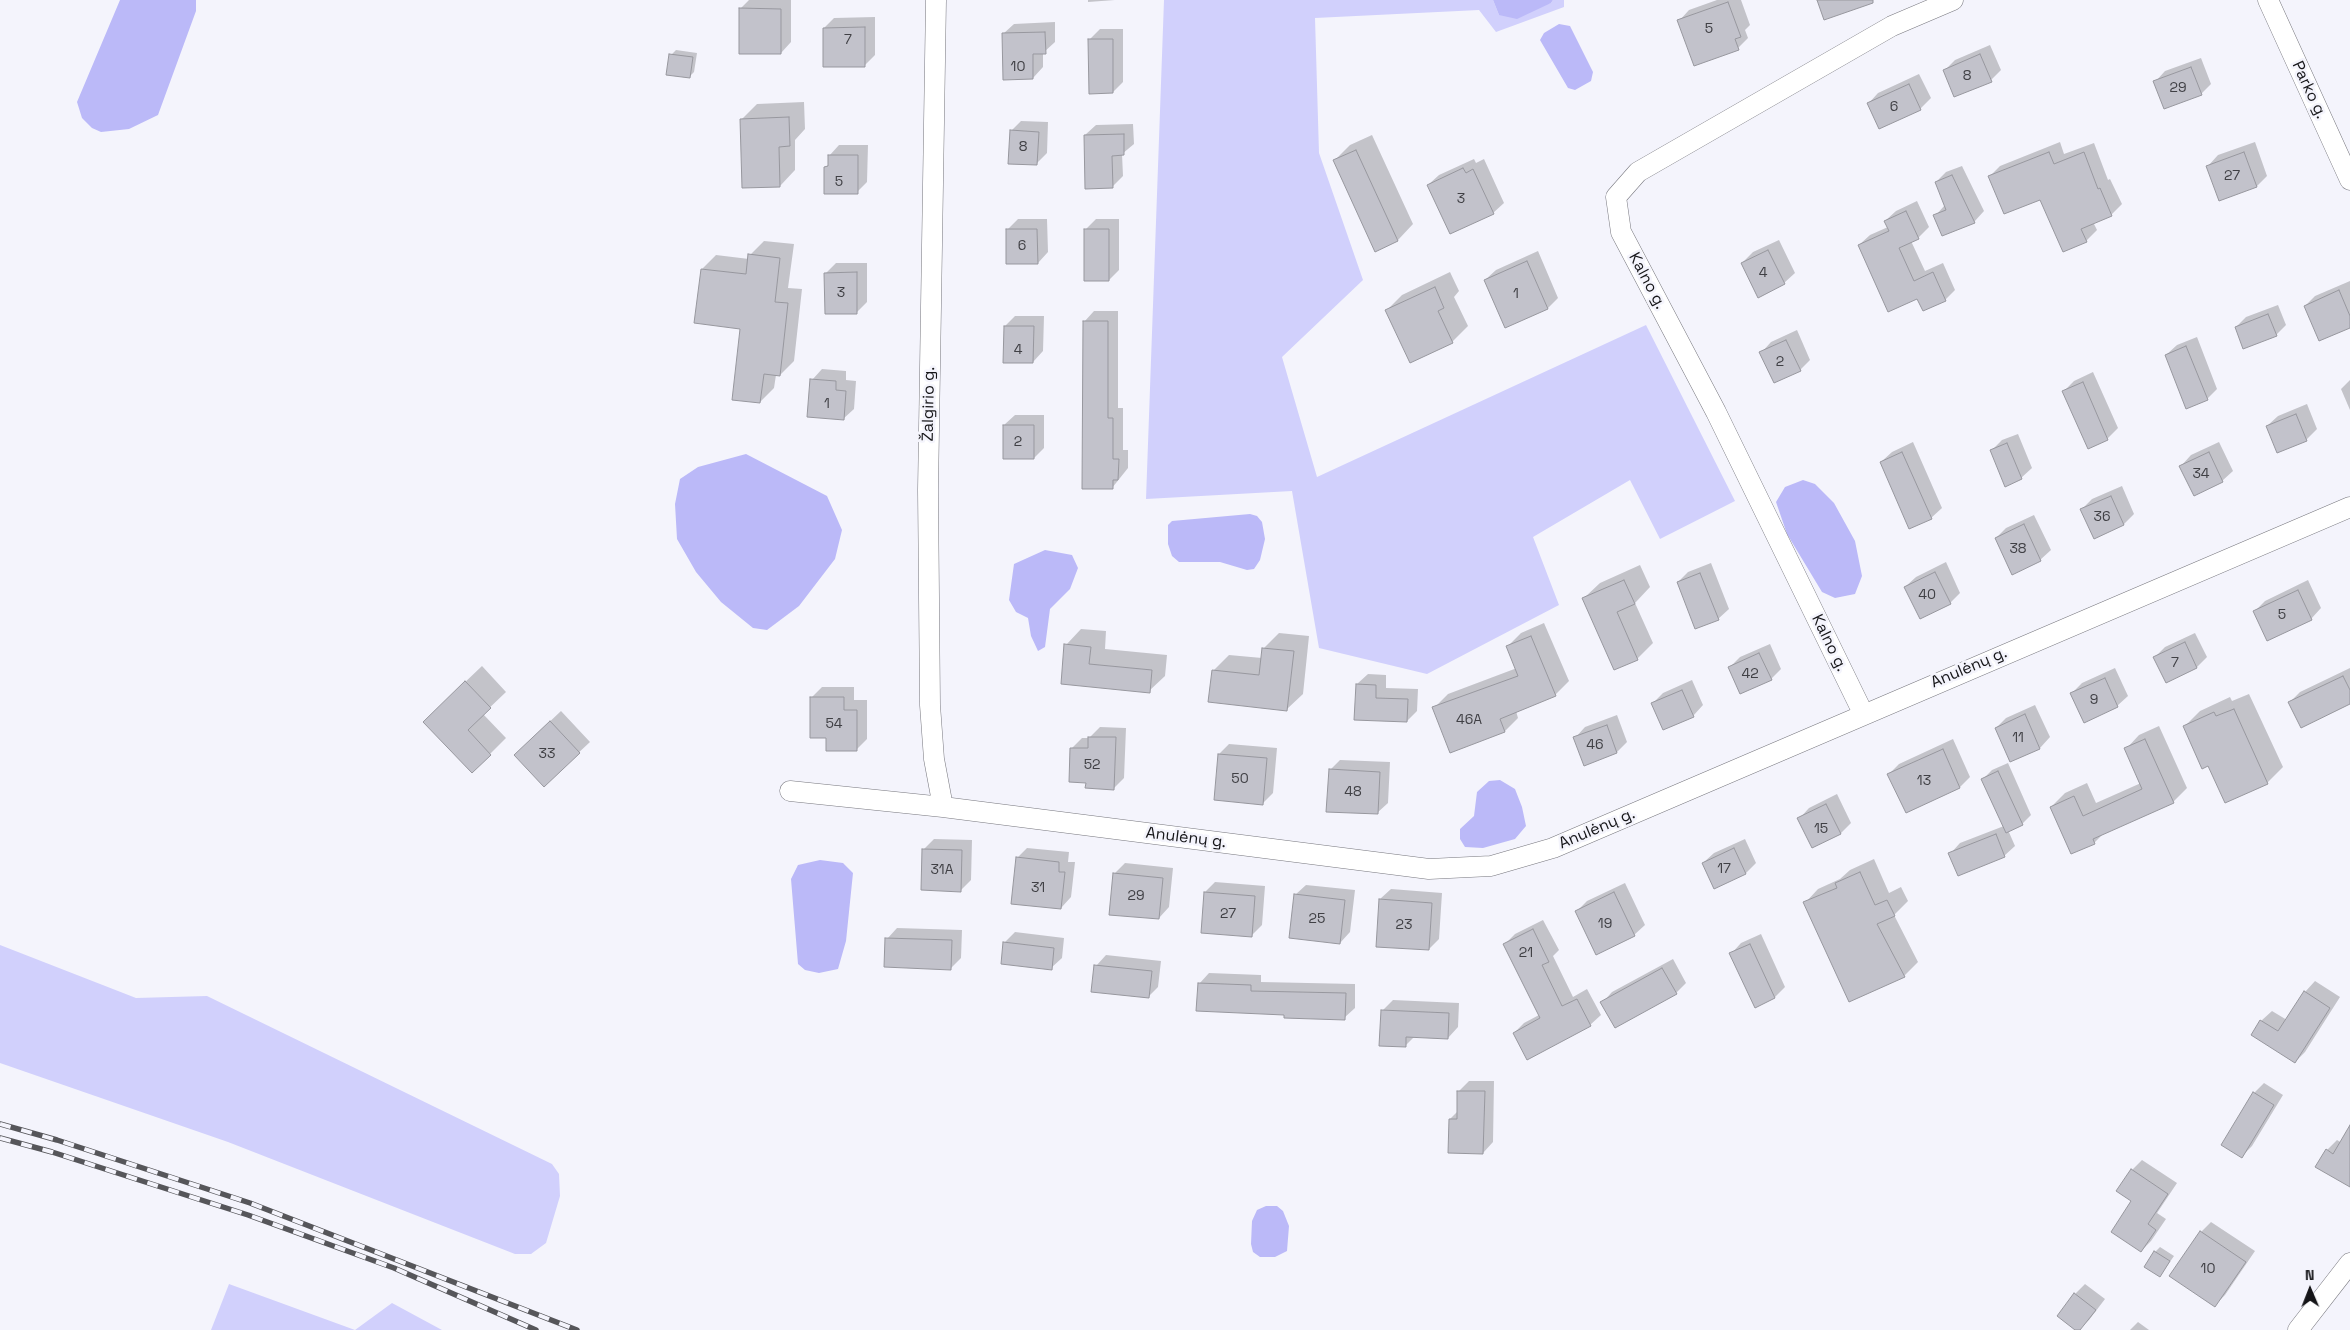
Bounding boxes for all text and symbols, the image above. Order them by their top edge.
house number: 5 [1705,21,1713,37]
house number: 7 [844,32,852,48]
street label: Parko g. [2287,58,2331,122]
house number: 10 [1011,59,1025,75]
house number: 8 [1963,68,1971,84]
house number: 29 [2170,80,2186,96]
house number: 6 [1890,99,1898,115]
house number: 8 [1019,139,1027,155]
house number: 27 [2224,168,2240,184]
house number: 5 [835,174,843,190]
house number: 3 [1457,191,1465,207]
house number: 6 [1018,238,1026,254]
street label: Kalno g. [1624,250,1670,312]
house number: 4 [1759,265,1767,281]
house number: 3 [837,285,845,301]
house number: 1 [1513,286,1519,302]
house number: 4 [1014,342,1022,358]
house number: 2 [1776,354,1784,370]
street label: Žalgirio g. [919,366,939,442]
house number: 1 [824,396,830,412]
house number: 2 [1014,434,1022,450]
house number: 34 [2192,466,2210,482]
house number: 36 [2093,509,2111,525]
house number: 38 [2009,541,2027,557]
house number: 40 [1918,587,1936,603]
house number: 5 [2278,607,2286,623]
street label: Kalno g. [1807,611,1851,675]
street label: Anulėnų g. [1928,643,2010,693]
house number: 7 [2171,655,2179,671]
house number: 42 [1741,666,1759,682]
house number: 9 [2090,692,2098,708]
house number: 46A [1456,712,1482,728]
house number: 54 [825,716,843,732]
house number: 11 [2012,730,2024,746]
house number: 46 [1586,737,1604,753]
house number: 33 [539,746,555,762]
house number: 52 [1084,757,1100,773]
house number: 50 [1231,771,1249,787]
house number: 13 [1917,773,1931,789]
house number: 48 [1344,784,1362,800]
street label: Anulėnų g. [1556,804,1638,854]
house number: 15 [1814,821,1828,837]
street label: Anulėnų g. [1145,824,1227,852]
house number: 17 [1717,861,1731,877]
house number: 31A [931,862,953,878]
house number: 31 [1031,880,1045,896]
house number: 29 [1128,888,1144,904]
house number: 27 [1220,906,1236,922]
house number: 25 [1309,911,1325,927]
house number: 19 [1598,916,1612,932]
house number: 23 [1396,917,1412,933]
house number: 21 [1519,945,1533,961]
house number: 10 [2201,1261,2215,1277]
north arrow [2285,1265,2335,1315]
text: N [2305,1266,2315,1284]

